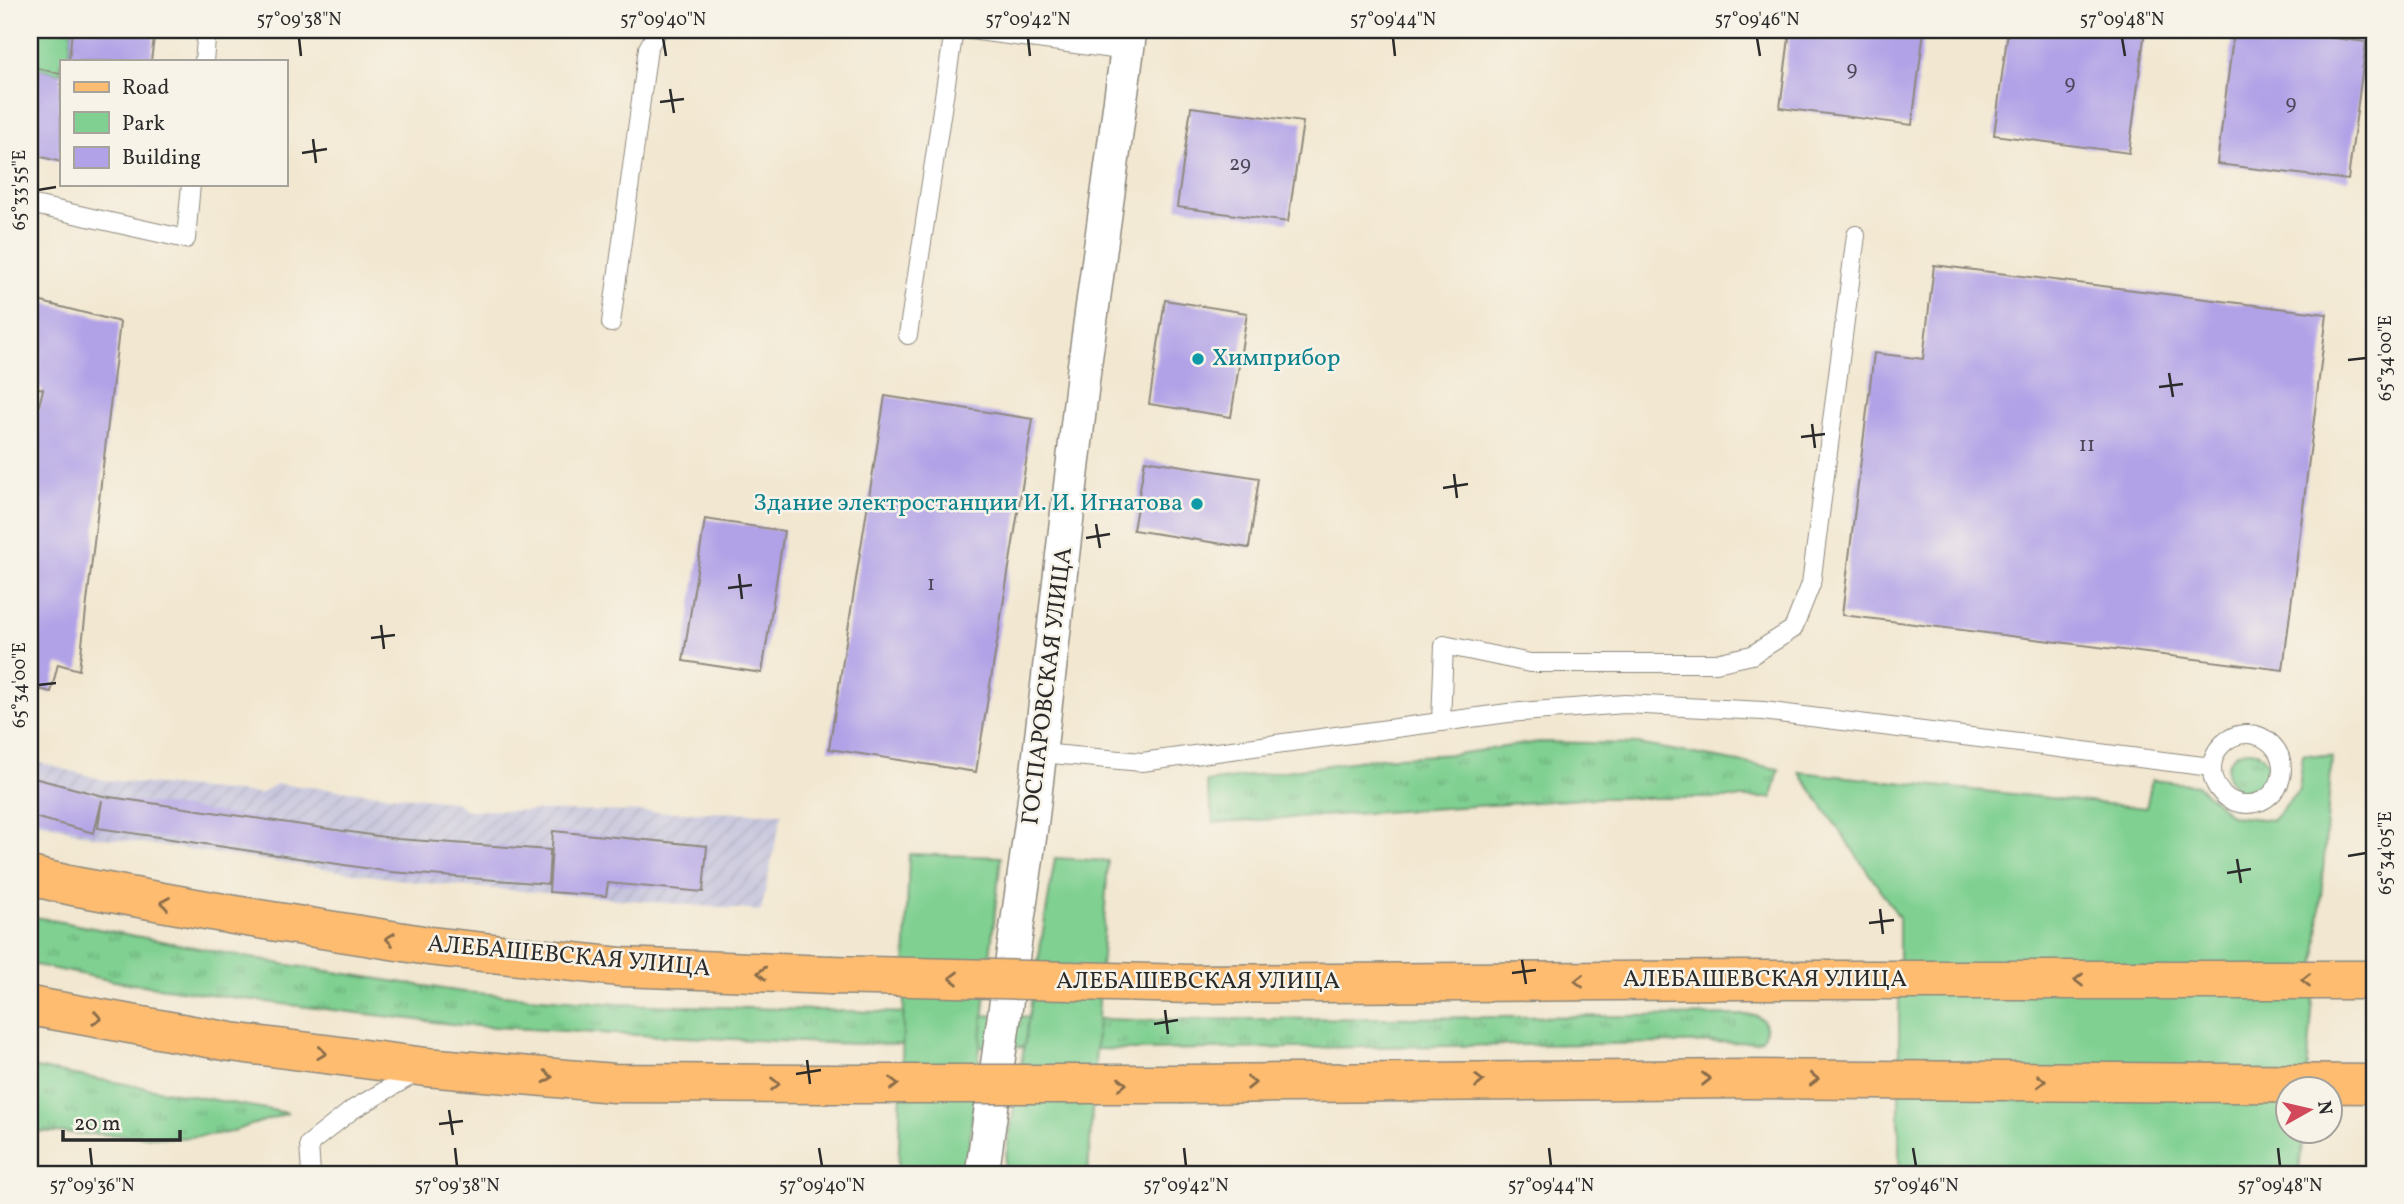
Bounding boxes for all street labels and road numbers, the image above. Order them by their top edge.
street label: ГОСПАРОВСКАЯ УЛИЦА [1014,545,1082,827]
street label: АЛЕБАШЕВСКАЯ УЛИЦА [426,928,712,986]
street label: АЛЕБАШЕВСКАЯ УЛИЦА [1623,963,1907,997]
street label: АЛЕБАШЕВСКАЯ УЛИЦА [1056,965,1340,999]

